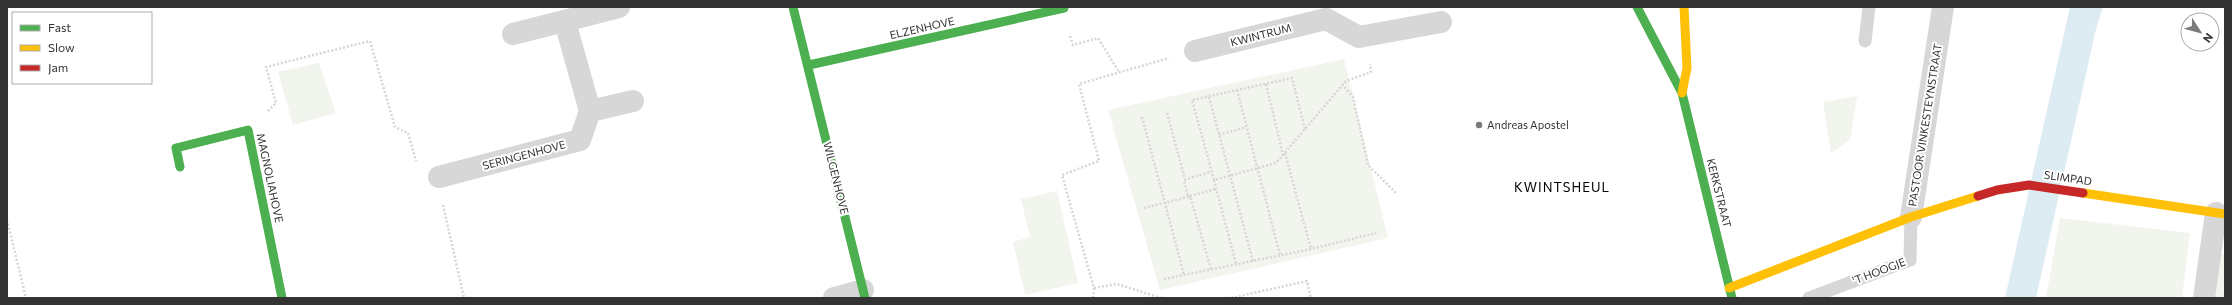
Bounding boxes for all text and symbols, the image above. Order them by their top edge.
legend [12,12,152,84]
north arrow [2180,12,2220,52]
street label: ELZENHOVE [888,14,956,41]
text: Fast [48,20,71,34]
street label: KWINTRUM [1229,21,1293,48]
text: N [2201,31,2216,45]
text: Slow [48,40,75,54]
street label: PASTOOR VINKESTEYNSTRAAT [1905,43,1944,207]
text: Jam [48,60,68,75]
place label: Andreas Apostel [1487,118,1569,131]
marker: Andreas Apostel [1474,120,1484,130]
street label: MAGNOLIAHOVE [255,132,286,224]
street label: SERINGENHOVE [481,137,567,172]
street label: WILGENHOVE [821,140,852,216]
street label: KERKSTRAAT [1705,157,1734,229]
street label: SLIMPAD [2043,168,2093,187]
district label: KWINTSHEUL [1514,179,1610,195]
street label: 'T HOOGJE [1851,255,1907,287]

